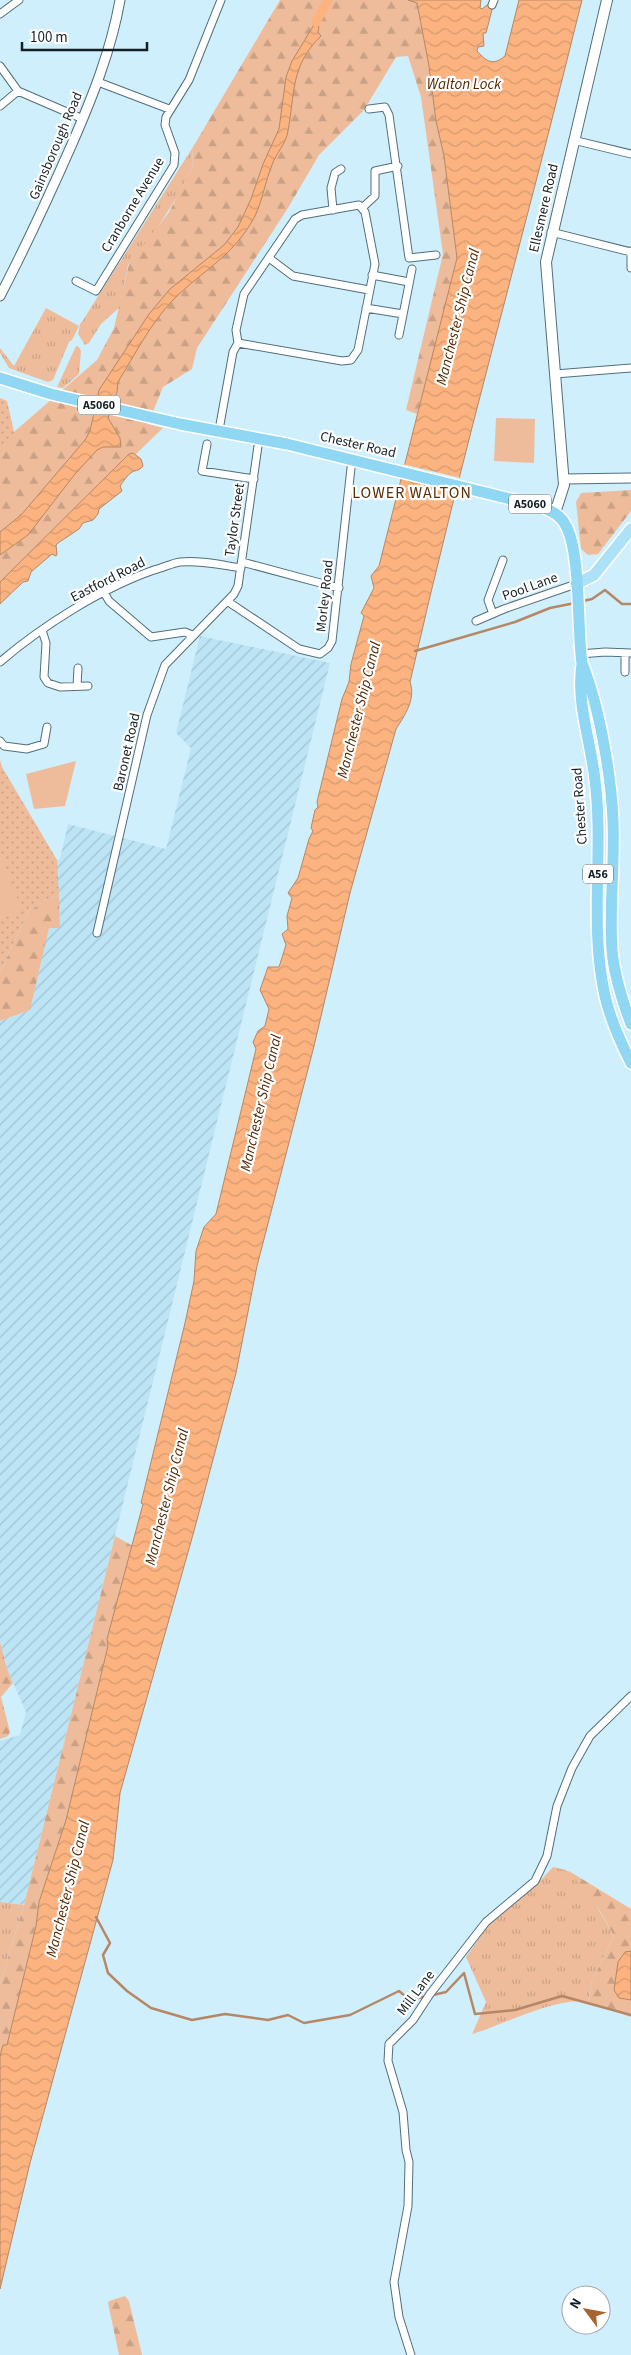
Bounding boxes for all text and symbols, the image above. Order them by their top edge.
scale bar [22,20,148,52]
text: 100 m [30,27,68,48]
water label: Walton Lock [427,74,502,95]
street label: Gainsborough Road [24,89,88,203]
street label: Cranborne Avenue [97,154,169,256]
street label: Ellesmere Road [524,162,564,254]
water label: Manchester Ship Canal [431,246,485,387]
road number: A5060 [78,396,120,414]
street label: Chester Road [318,427,398,463]
street label: Taylor Street [220,482,250,558]
district label: LOWER WALTON [352,482,472,504]
road number: A5060 [509,494,551,514]
street label: Eastford Road [67,553,149,607]
street label: Morley Road [311,559,339,633]
street label: Pool Lane [500,568,561,606]
water label: Manchester Ship Canal [332,639,386,780]
street label: Baronet Road [108,711,146,793]
street label: Chester Road [567,767,593,845]
road number: A56 [583,864,613,884]
water label: Manchester Ship Canal [235,1032,287,1174]
water label: Manchester Ship Canal [140,1426,194,1567]
water label: Manchester Ship Canal [41,1818,95,1959]
street label: Mill Lane [392,1966,440,2020]
north arrow [561,2285,611,2335]
text: N [565,2294,587,2313]

